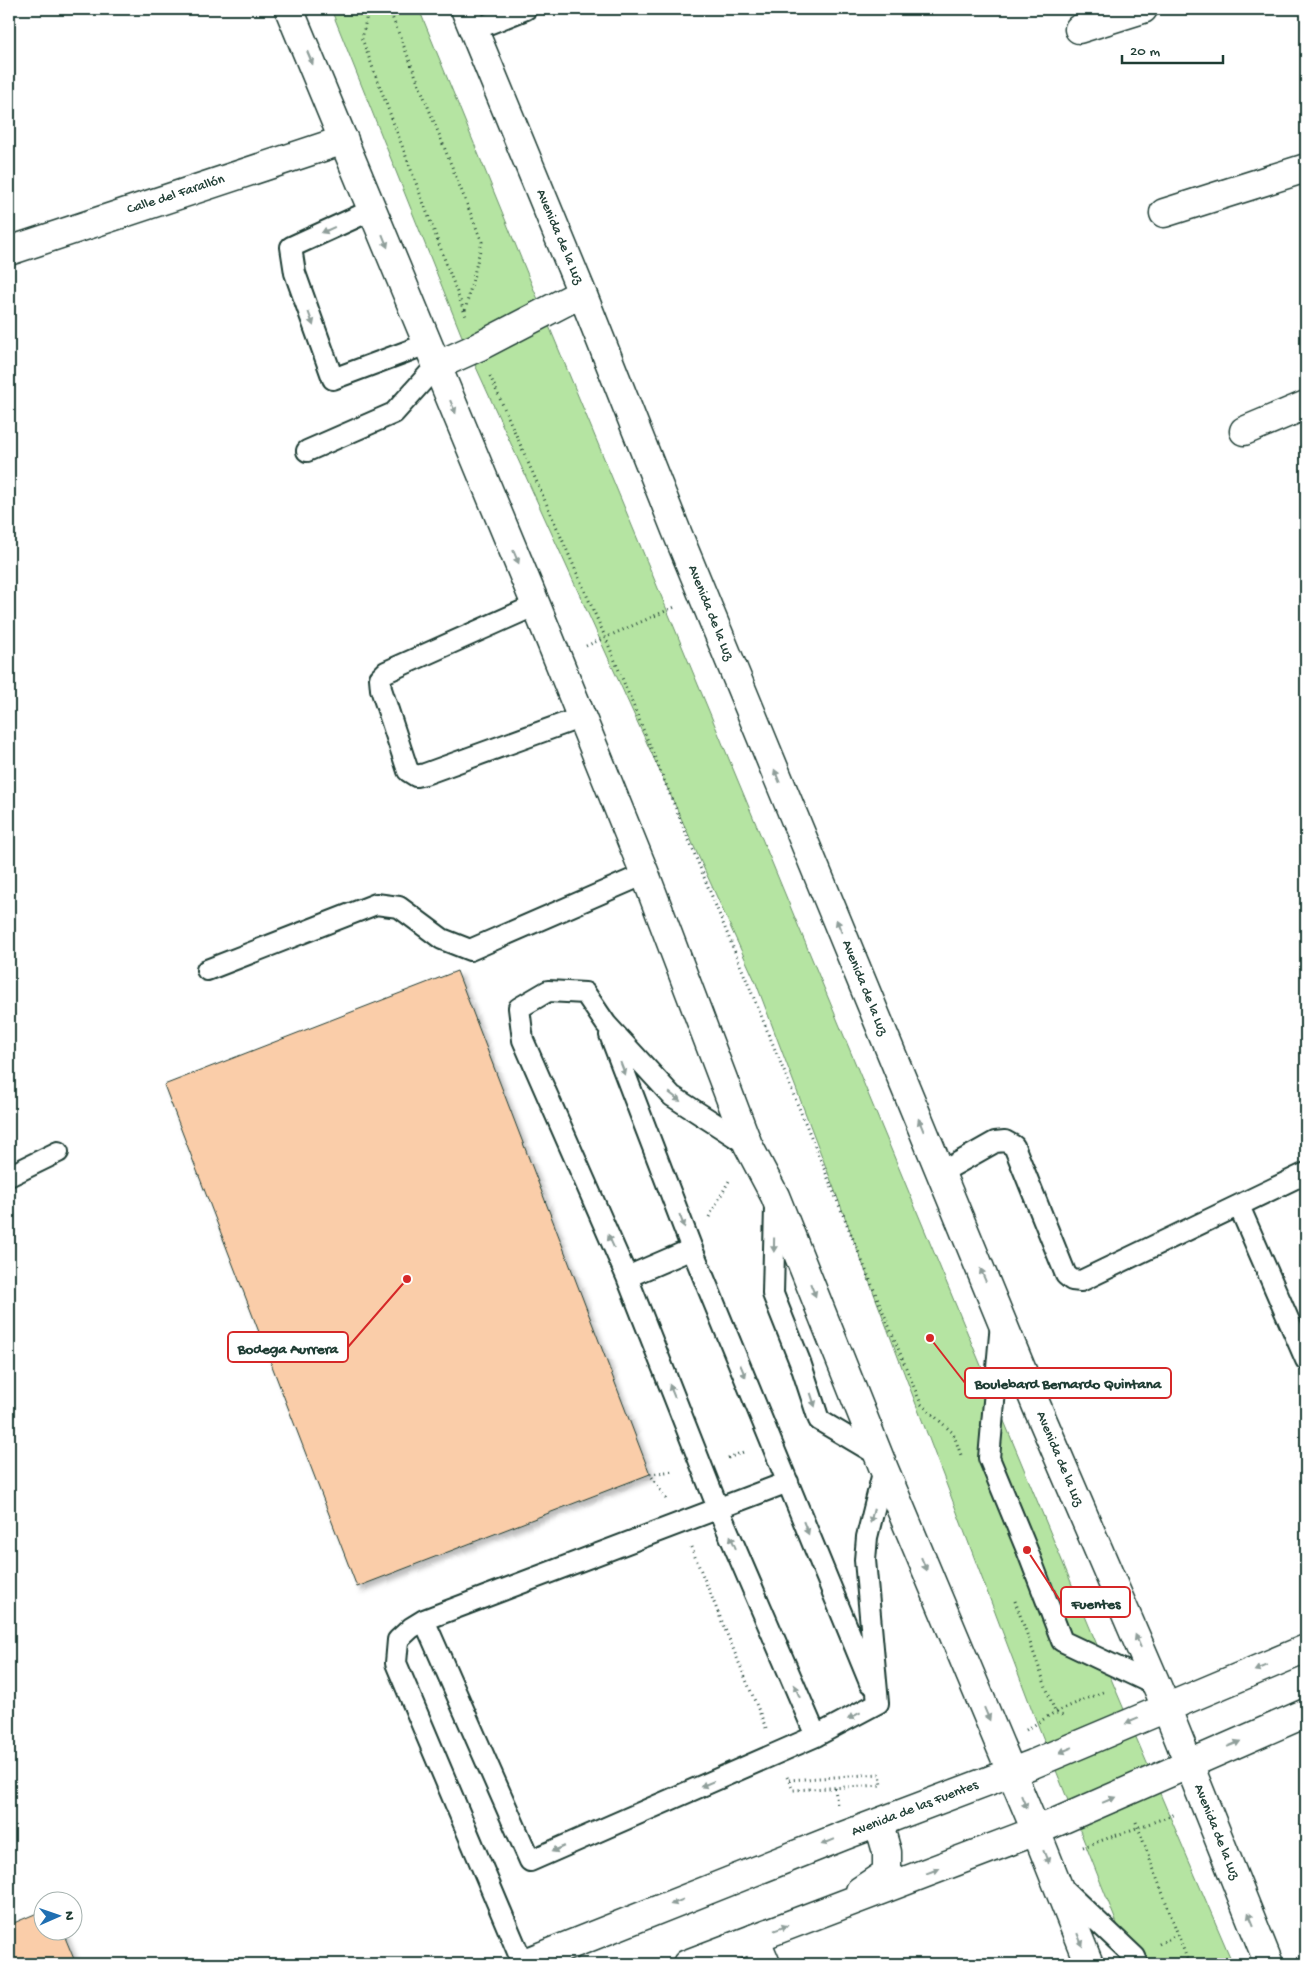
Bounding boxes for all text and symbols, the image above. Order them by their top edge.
scale bar [1122,32,1224,64]
text: 20 m [1130,43,1160,61]
one-way arrow [306,51,314,65]
street label: Calle del Farallón [125,171,227,219]
street label: Avenida de la Luz [531,187,587,288]
one-way arrow [321,226,335,234]
one-way arrow [381,234,389,249]
one-way arrow [307,312,315,327]
one-way arrow [450,400,458,414]
one-way arrow [513,550,521,564]
street label: Avenida de la Luz [683,563,737,664]
one-way arrow [773,768,781,783]
one-way arrow [834,919,842,933]
street label: Avenida de la Luz [837,938,891,1039]
one-way arrow [619,1062,627,1077]
one-way arrow [668,1092,682,1102]
one-way arrow [916,1118,924,1132]
one-way arrow [678,1214,686,1228]
one-way arrow [606,1234,614,1248]
one-way arrow [770,1237,778,1253]
one-way arrow [978,1268,986,1282]
one-way arrow [810,1283,817,1298]
callout: Bodega Aurrera [228,1332,348,1362]
text: Bodega Aurrera [237,1341,339,1359]
one-way arrow [739,1364,747,1379]
callout: Boulebard Bernardo Quintana [965,1368,1171,1398]
text: Boulebard Bernardo Quintana [974,1376,1162,1394]
one-way arrow [668,1383,676,1398]
one-way arrow [810,1393,817,1408]
street label: Avenida de la Luz [1031,1409,1087,1510]
one-way arrow [868,1509,876,1524]
one-way arrow [803,1521,811,1535]
one-way arrow [728,1535,736,1549]
one-way arrow [920,1557,928,1571]
callout: Fuentes [1061,1587,1130,1617]
text: Fuentes [1071,1596,1122,1614]
one-way arrow [1133,1634,1141,1648]
one-way arrow [1254,1664,1268,1672]
one-way arrow [792,1684,800,1698]
one-way arrow [983,1707,991,1722]
one-way arrow [847,1712,861,1720]
one-way arrow [1125,1718,1139,1726]
one-way arrow [1227,1740,1241,1748]
one-way arrow [1059,1747,1073,1755]
street label: Avenida de las Fuentes [849,1777,982,1841]
one-way arrow [700,1780,714,1788]
street label: Avenida de la Luz [1189,1782,1243,1883]
one-way arrow [1020,1795,1028,1809]
one-way arrow [1102,1795,1116,1803]
one-way arrow [821,1839,835,1847]
one-way arrow [551,1845,565,1853]
one-way arrow [1043,1850,1051,1864]
one-way arrow [926,1866,940,1874]
north arrow [32,1890,82,1940]
one-way arrow [670,1899,684,1907]
text: N [60,1911,77,1920]
one-way arrow [1246,1912,1254,1926]
one-way arrow [774,1924,789,1931]
one-way arrow [1076,1933,1084,1947]

